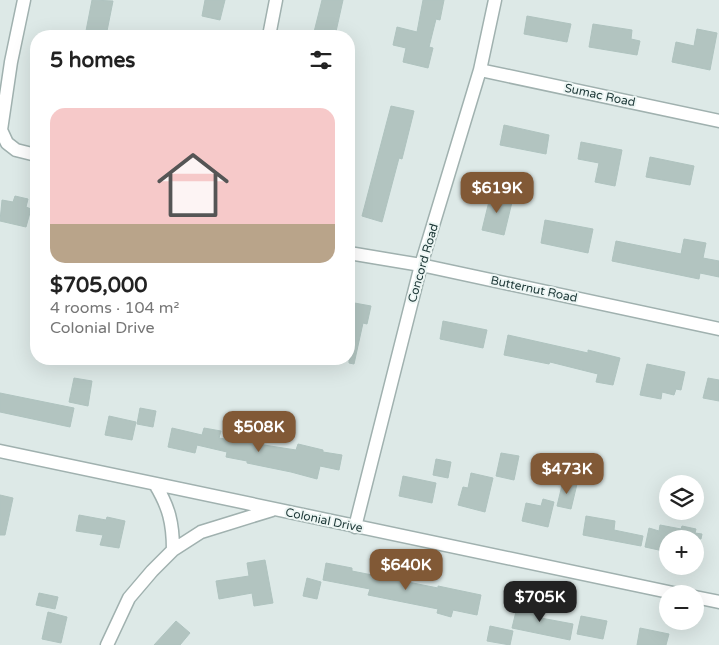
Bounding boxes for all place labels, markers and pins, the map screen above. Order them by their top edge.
pin: $619K [462,172,532,214]
pin: $508K [224,410,294,453]
pin: $473K [532,452,602,495]
pin: $640K [371,548,441,591]
pin: $705K [505,580,575,623]

